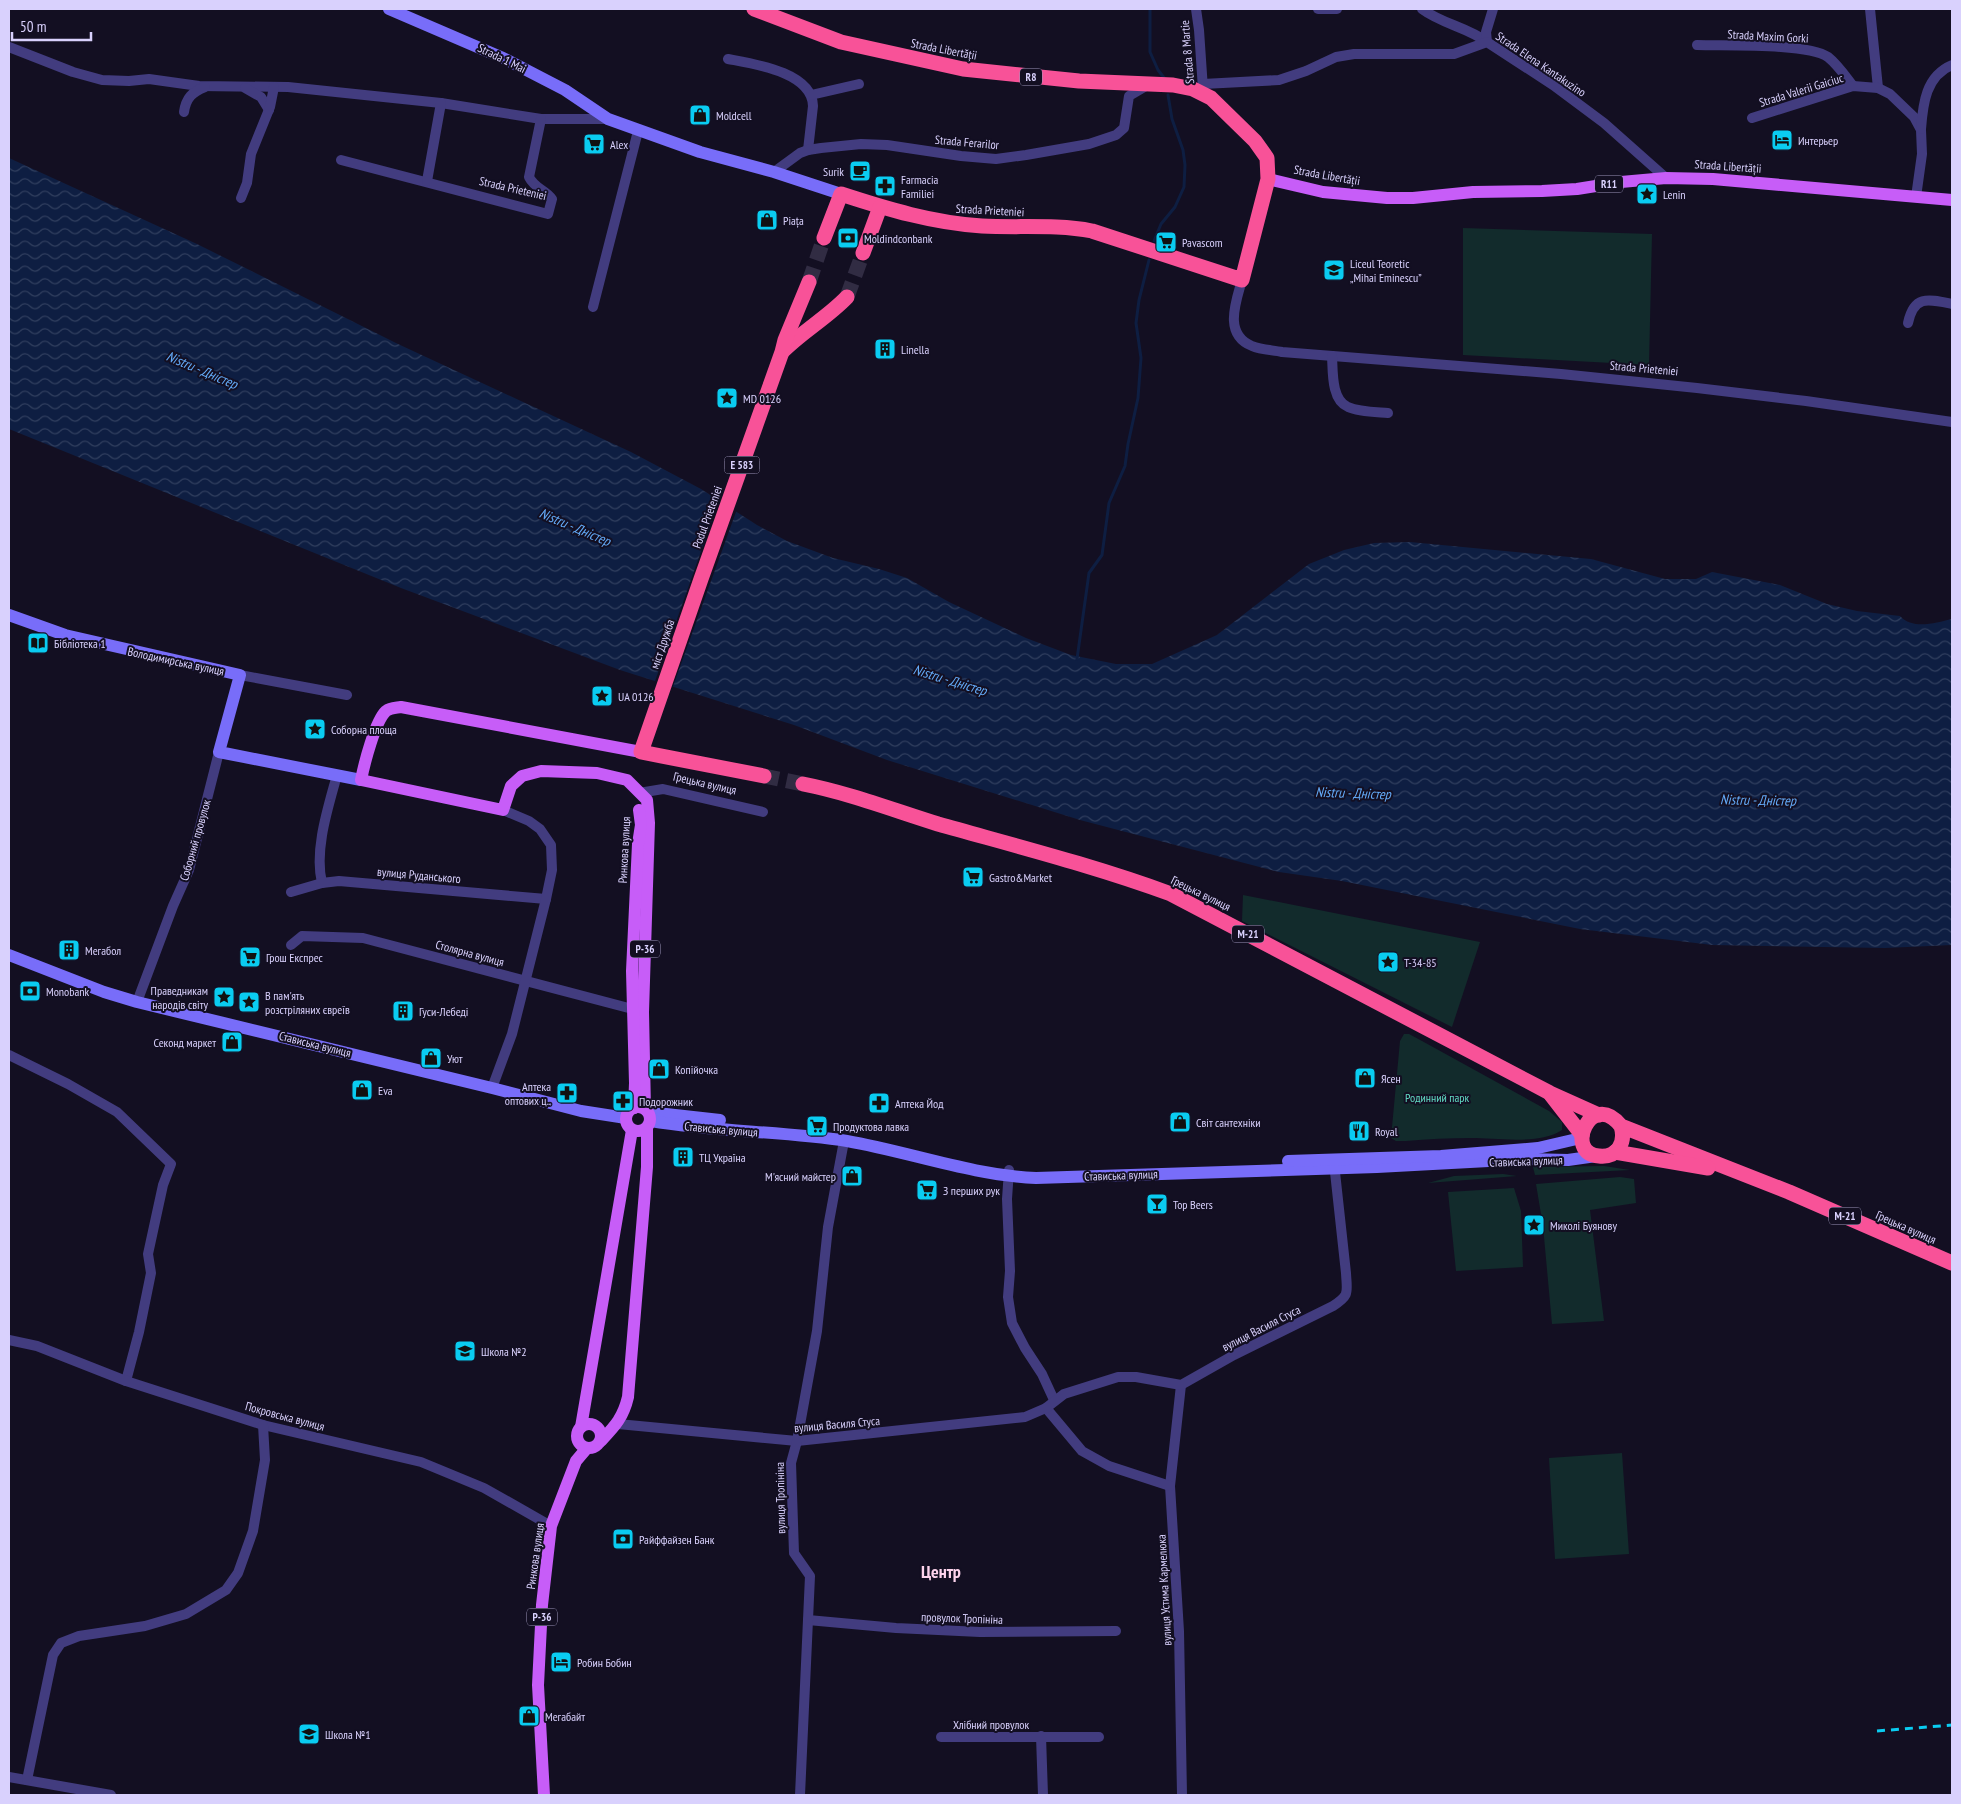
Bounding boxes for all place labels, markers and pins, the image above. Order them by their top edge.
shop icon: Moldcell [688,103,712,127]
place label: Moldcell [716,108,752,123]
hotel icon: Интерьер [1770,128,1794,152]
supermarket icon: Alex [582,132,606,156]
place label: Интерьер [1798,133,1838,148]
place label: Alex [610,137,628,152]
cafe icon: Surik [848,159,872,183]
place label: Surik [823,164,844,179]
place label: Farmacia Familiei [901,172,939,201]
pharmacy icon: Farmacia Familiei [873,174,897,198]
place icon: Lenin [1635,182,1659,206]
place label: Lenin [1663,187,1686,202]
shop icon: Piața [755,208,779,232]
place label: Piața [783,213,804,228]
bank icon: Moldindconbank [836,226,860,250]
supermarket icon: Pavascom [1154,230,1178,254]
place label: Moldindconbank [864,231,933,246]
place label: Pavascom [1182,235,1223,250]
place label: Liceul Teoretic „Mihai Eminescu” [1350,256,1422,285]
school or university icon: Liceul Teoretic „Mihai Eminescu” [1322,258,1346,282]
building icon: Linella [873,337,897,361]
place label: Linella [901,342,929,357]
place icon: MD 0126 [715,386,739,410]
place label: MD 0126 [743,391,781,406]
library icon: Бібліотека 1 [26,631,50,655]
place label: Бібліотека 1 [54,636,106,651]
place icon: UA 0126 [590,684,614,708]
place label: UA 0126 [618,689,654,704]
place icon: Соборна площа [303,717,327,741]
place label: Соборна площа [331,722,397,737]
supermarket icon: Gastro&Market [961,865,985,889]
place label: Gastro&Market [989,870,1053,885]
building icon: Мегабол [57,938,81,962]
place label: Мегабол [85,943,121,958]
supermarket icon: Грош Експрес [238,945,262,969]
place label: Грош Експрес [266,950,323,965]
place icon: Т-34-85 [1376,950,1400,974]
place label: Т-34-85 [1404,955,1437,970]
bank icon: Monobank [18,979,42,1003]
place label: Праведникам народів світу [151,983,208,1012]
place label: Monobank [46,984,90,999]
place icon: Праведникам народів світу [212,985,236,1009]
place label: В пам'ять розстріляних євреїв [265,988,350,1017]
place icon: В пам'ять розстріляних євреїв [237,990,261,1014]
building icon: Гуси-Лебеді [391,999,415,1023]
place label: Гуси-Лебеді [419,1004,468,1019]
shop icon: Секонд маркет [220,1030,244,1054]
place label: Секонд маркет [154,1035,216,1050]
shop icon: Уют [419,1046,443,1070]
place label: Уют [447,1051,463,1066]
shop icon: Копійочка [647,1057,671,1081]
place label: Копійочка [675,1062,718,1077]
shop icon: Ясен [1353,1066,1377,1090]
place label: Ясен [1381,1071,1401,1086]
shop icon: Eva [350,1078,374,1102]
place label: Аптека оптових ц.. [505,1079,551,1108]
pharmacy icon: Аптека оптових ц.. [555,1081,579,1105]
place label: Eva [378,1083,393,1098]
pharmacy icon: Подорожник [611,1089,635,1113]
pharmacy icon: Аптека Йод [867,1091,891,1115]
place label: Подорожник [639,1094,693,1109]
place label: Аптека Йод [895,1096,944,1111]
shop icon: Світ сантехніки [1168,1110,1192,1134]
supermarket icon: Продуктова лавка [805,1114,829,1138]
place label: Світ сантехніки [1196,1115,1260,1130]
place label: Продуктова лавка [833,1119,909,1134]
restaurant icon: Royal [1347,1119,1371,1143]
place label: Royal [1375,1124,1398,1139]
building icon: ТЦ Україна [671,1145,695,1169]
place label: ТЦ Україна [699,1150,746,1165]
shop icon: М'ясний майстер [840,1164,864,1188]
place label: М'ясний майстер [765,1169,836,1184]
supermarket icon: З перших рук [915,1178,939,1202]
place label: З перших рук [943,1183,1000,1198]
bar icon: Top Beers [1145,1192,1169,1216]
place label: Top Beers [1173,1197,1213,1212]
place icon: Миколі Буянову [1522,1213,1546,1237]
place label: Миколі Буянову [1550,1218,1617,1233]
school or university icon: Школа №2 [453,1339,477,1363]
place label: Школа №2 [481,1344,527,1359]
bank icon: Райффайзен Банк [611,1527,635,1551]
place label: Райффайзен Банк [639,1532,715,1547]
hotel icon: Робин Бобин [549,1650,573,1674]
place label: Робин Бобин [577,1655,632,1670]
shop icon: Мегабайт [517,1704,541,1728]
place label: Мегабайт [545,1709,585,1724]
school or university icon: Школа №1 [297,1722,321,1746]
place label: Школа №1 [325,1727,371,1742]

